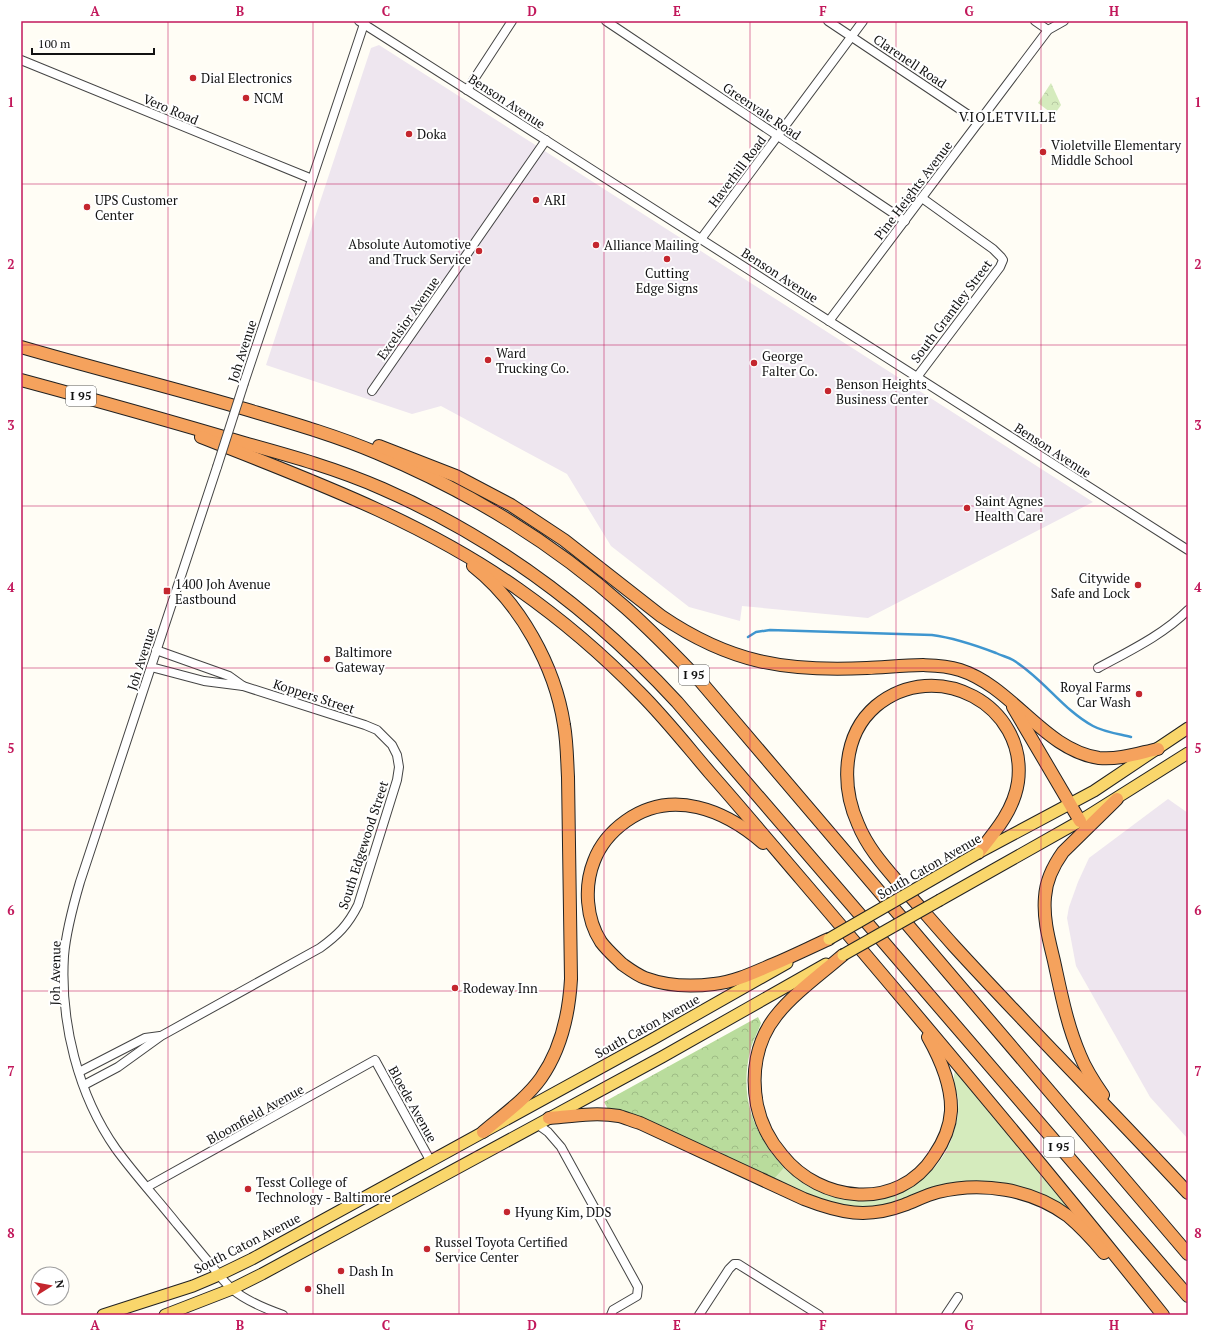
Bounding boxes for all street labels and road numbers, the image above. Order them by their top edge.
street label: Clarenell Road [870,30,950,92]
street label: Benson Avenue [465,69,549,133]
street label: Greenvale Road [719,78,805,144]
street label: Vero Road [141,89,201,129]
street label: Haverhill Road [704,131,770,211]
street label: Pine Heights Avenue [870,137,956,243]
street label: Benson Avenue [738,243,822,307]
street label: South Grantley Street [906,256,996,366]
street label: Excelsior Avenue [373,273,443,363]
street label: Joh Avenue [223,317,261,385]
road number: I 95 [66,386,96,406]
street label: Benson Avenue [1011,418,1095,482]
street label: Joh Avenue [122,625,160,693]
road number: I 95 [679,665,709,685]
street label: Koppers Street [271,674,357,718]
street label: South Edgewood Street [334,778,392,912]
street label: South Caton Avenue [874,829,984,903]
street label: Joh Avenue [45,940,65,1006]
street label: South Caton Avenue [591,990,703,1062]
street label: Bloede Avenue [385,1063,441,1145]
street label: Bloomfield Avenue [203,1080,307,1148]
road number: I 95 [1044,1137,1074,1157]
street label: South Caton Avenue [191,1208,303,1278]

